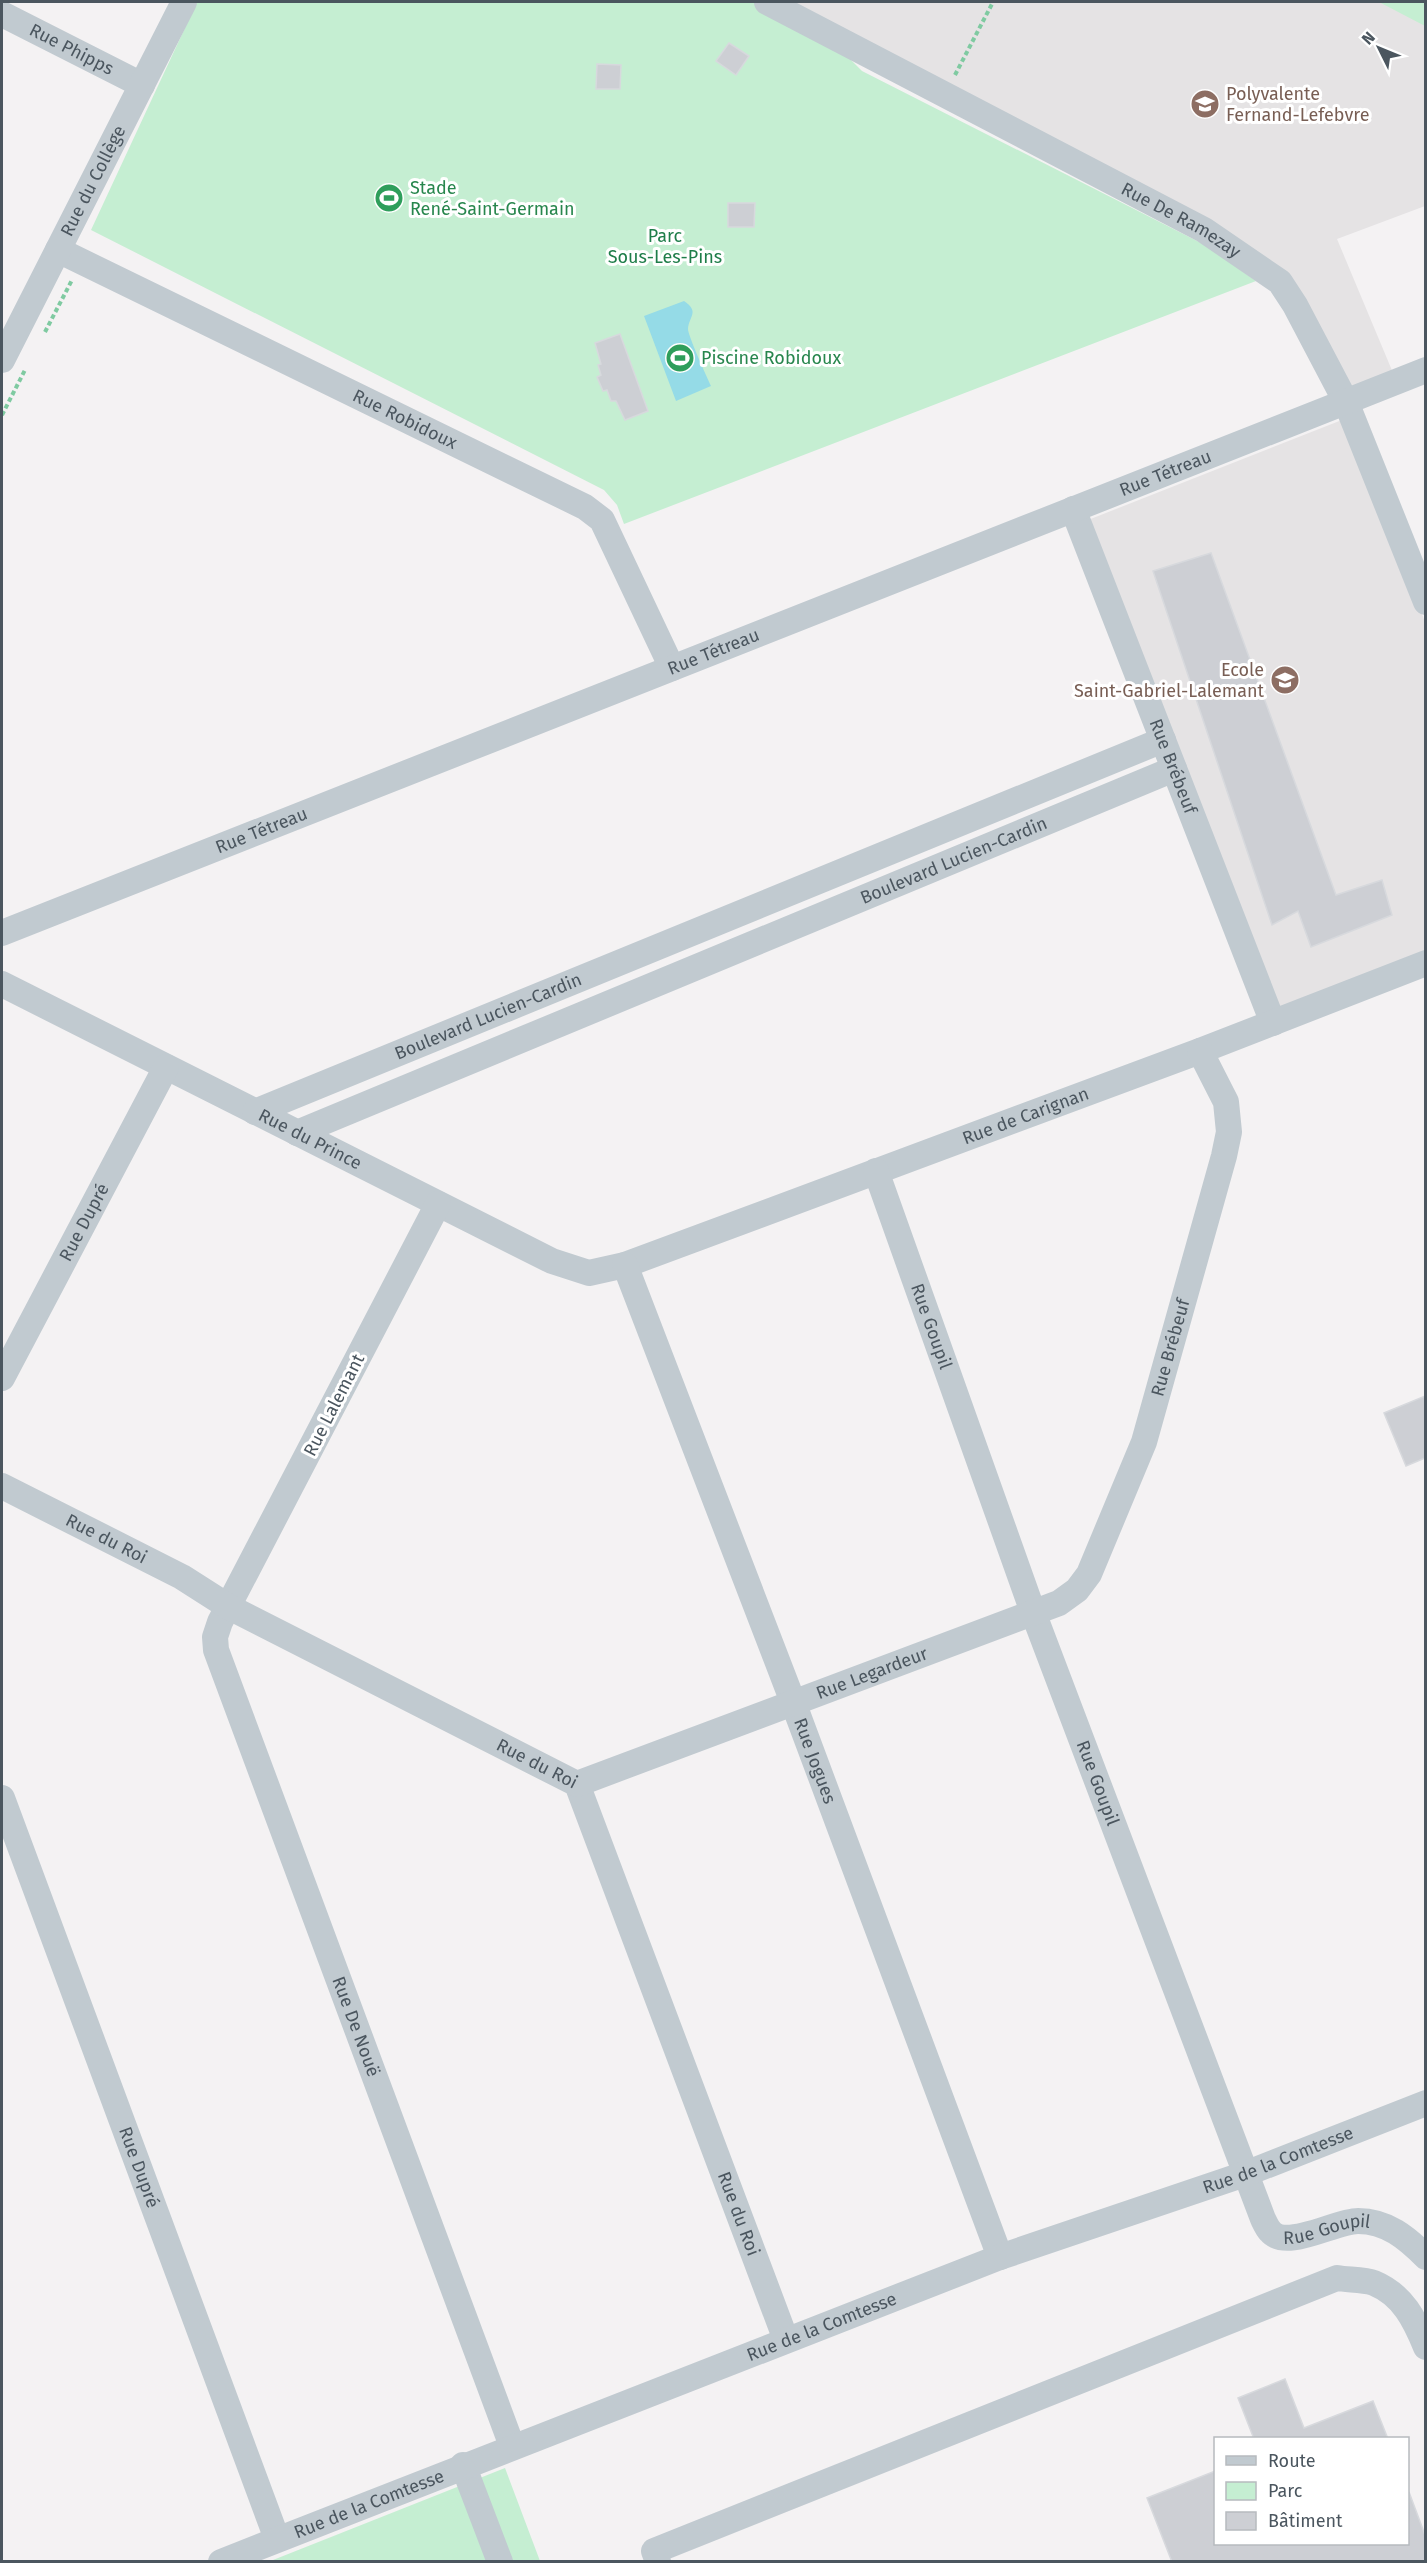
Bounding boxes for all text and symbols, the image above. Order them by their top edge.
north arrow [1349,18,1409,78]
street label: Rue Phipps [26,19,117,80]
text: N [1358,28,1379,48]
place label: Polyvalente Fernand-Lefebvre [1226,83,1370,126]
school or university icon: Polyvalente Fernand-Lefebvre [1189,88,1221,120]
street label: Rue du Collège [56,122,130,240]
place label: Stade René-Saint-Germain [410,177,575,220]
street label: Rue De Ramezay [1118,178,1245,263]
sports icon: Stade René-Saint-Germain [373,182,405,214]
park label: Parc Sous-Les-Pins [608,225,722,268]
sports icon: Piscine Robidoux [664,342,696,374]
place label: Piscine Robidoux [701,347,841,369]
street label: Rue Robidoux [349,384,461,454]
street label: Rue Tétreau [1116,445,1214,501]
street label: Rue Tétreau [664,624,763,680]
place label: Ecole Saint-Gabriel-Lalemant [1074,659,1264,702]
school or university icon: Ecole Saint-Gabriel-Lalemant [1269,664,1301,696]
street label: Rue Brébeuf [1145,716,1202,819]
street label: Rue Tétreau [212,802,311,858]
street label: Boulevard Lucien-Cardin [857,812,1050,909]
street label: Boulevard Lucien-Cardin [391,968,585,1065]
street label: Rue de Carignan [959,1082,1092,1149]
street label: Rue du Prince [255,1104,365,1174]
street label: Rue Dupré [55,1180,114,1265]
street label: Rue Goupil [906,1281,957,1372]
street label: Rue Brébeuf [1146,1295,1195,1399]
street label: Rue Lalemant [299,1350,369,1460]
street label: Rue du Roi [62,1509,151,1569]
street label: Rue Legardeur [813,1642,931,1704]
street label: Rue Jogues [789,1715,841,1807]
street label: Rue du Roi [493,1734,581,1793]
street label: Rue Goupil [1072,1737,1124,1829]
street label: Rue De Nouë [327,1973,385,2080]
street label: Rue de la Comtesse [1200,2122,1356,2199]
street label: Rue Dupré [114,2124,164,2211]
street label: Rue du Roi [713,2169,764,2259]
street label: Rue Goupil [1283,2210,1372,2249]
street label: Rue de la Comtesse [743,2288,900,2366]
legend [1214,2437,1409,2545]
text: Route [1268,2450,1316,2472]
street label: Rue de la Comtesse [291,2465,447,2543]
text: Parc [1268,2480,1303,2502]
text: Bâtiment [1268,2510,1343,2532]

